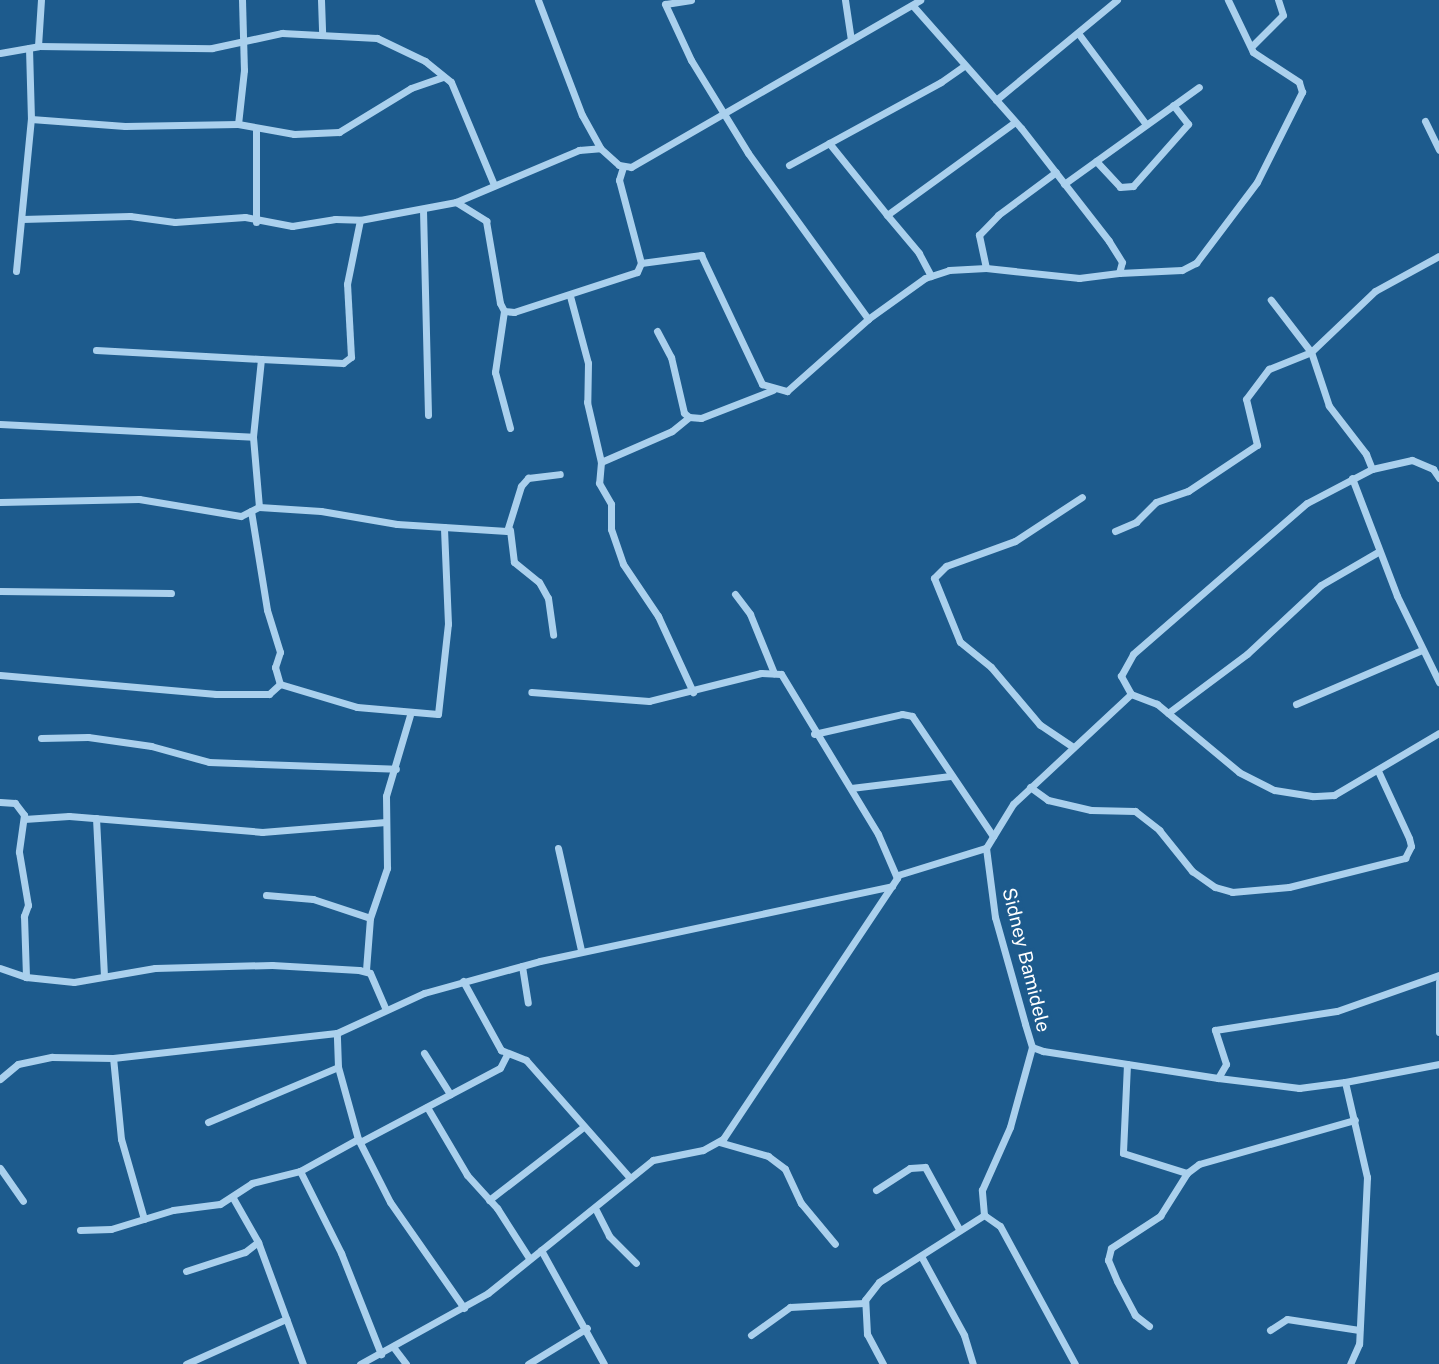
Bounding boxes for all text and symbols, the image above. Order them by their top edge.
street label: Sidney Bamidele [997,886,1055,1034]

